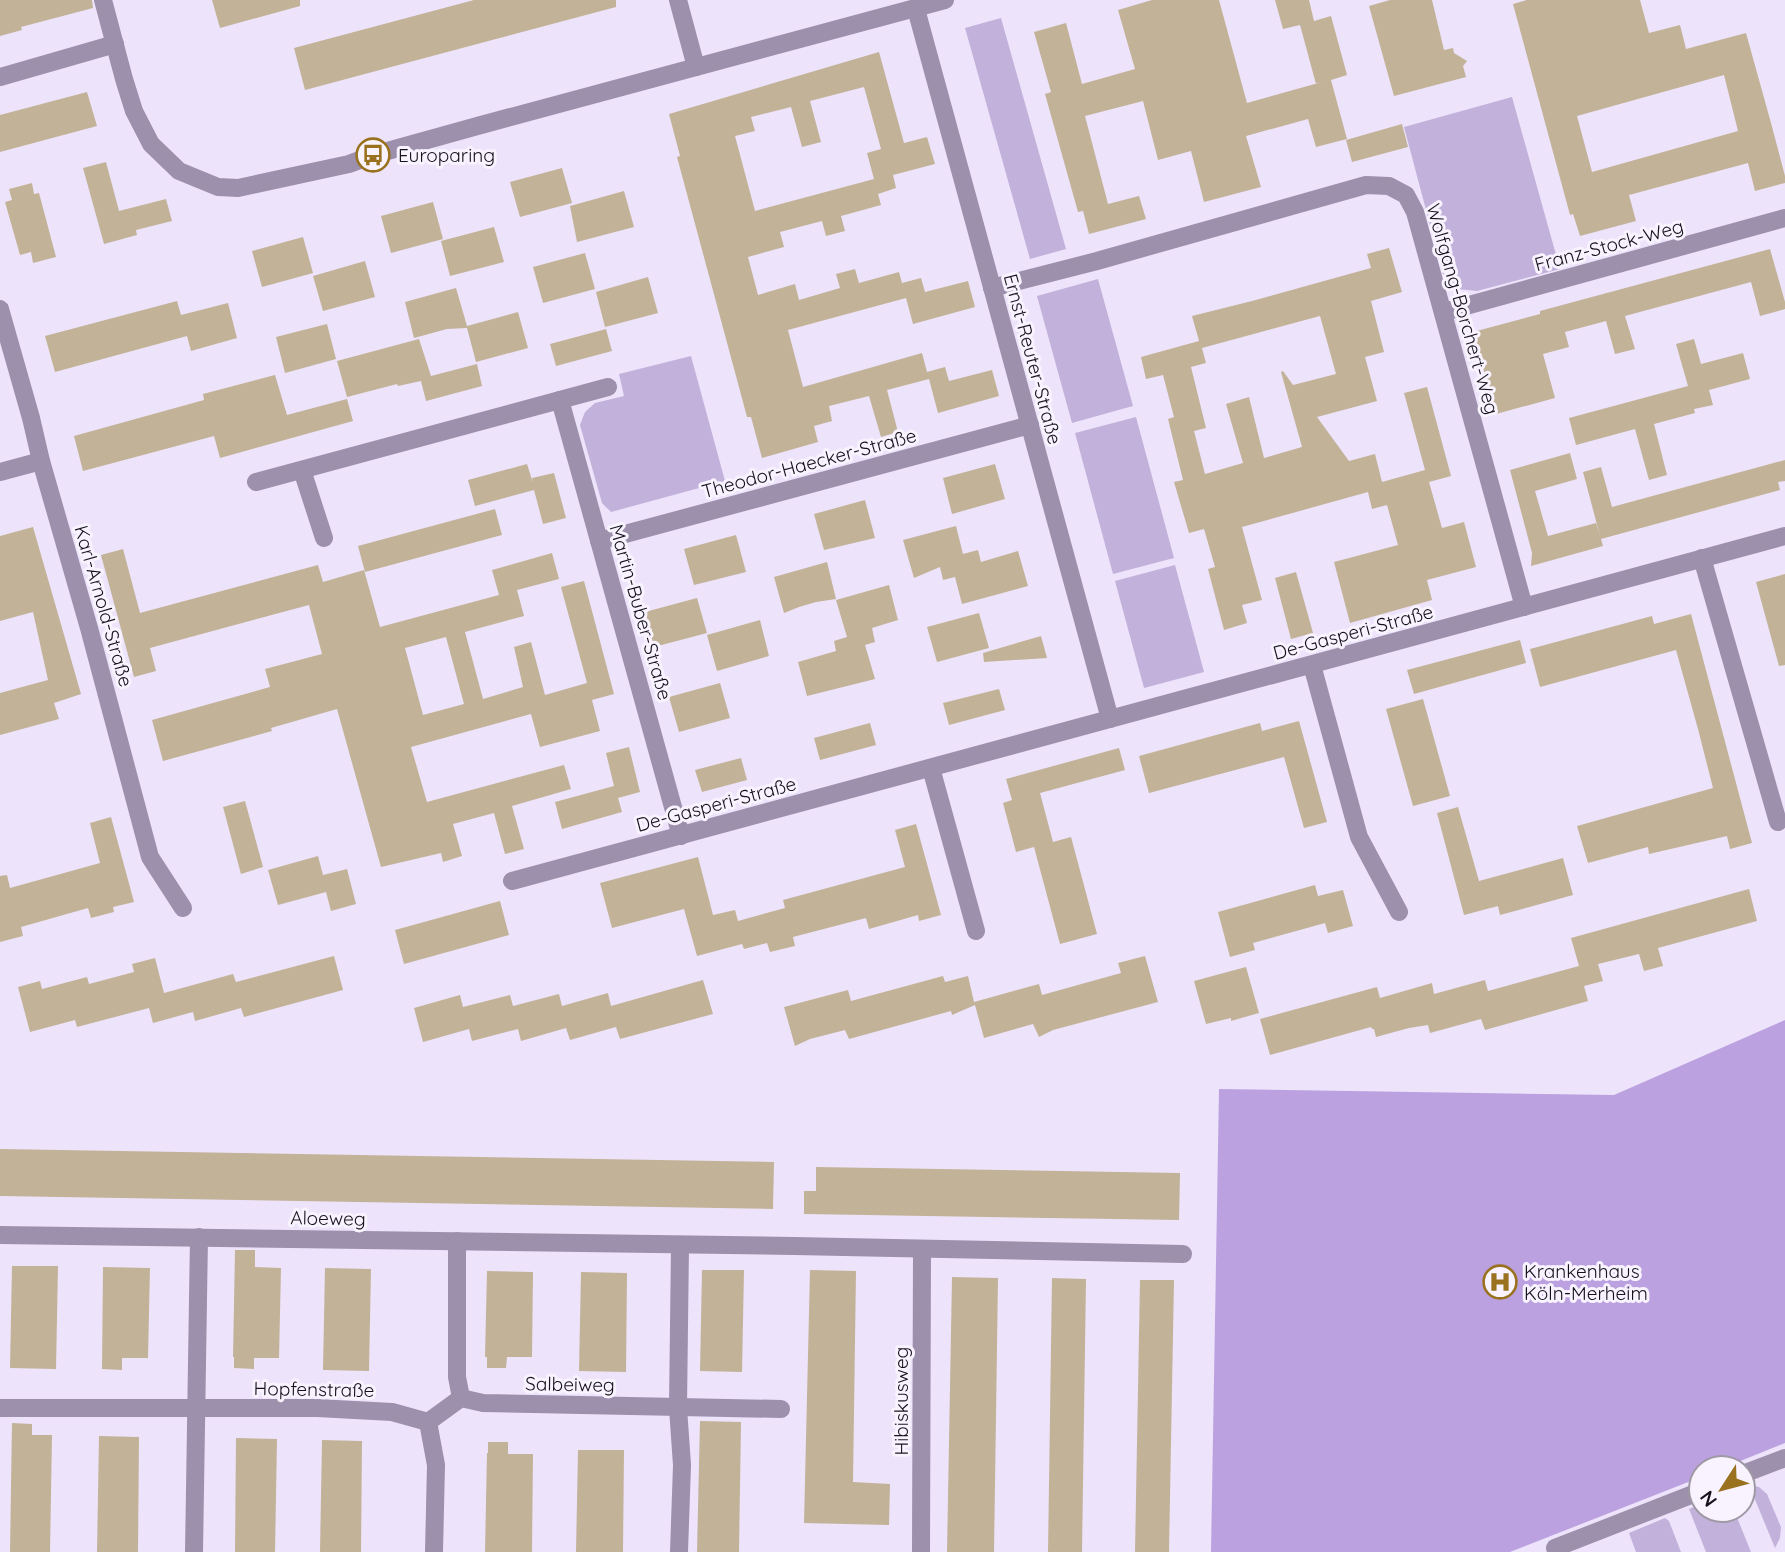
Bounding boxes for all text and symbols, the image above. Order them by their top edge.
bus stop icon: Europaring [354,136,392,174]
place label: Europaring [398,143,495,167]
street label: Wolfgang-Borchert-Weg [1421,201,1505,417]
street label: Franz-Stock-Weg [1532,214,1686,276]
street label: Ernst-Reuter-Straße [999,271,1067,447]
street label: Theodor-Haecker-Straße [699,423,919,503]
street label: Martin-Buber-Straße [604,521,678,703]
street label: Karl-Arnold-Straße [70,523,138,689]
street label: De-Gasperi-Straße [1270,599,1436,665]
street label: De-Gasperi-Straße [633,771,799,837]
street label: Aloeweg [290,1205,366,1231]
place label: Krankenhaus Köln-Merheim [1524,1259,1648,1305]
hospital icon: Krankenhaus Köln-Merheim [1481,1263,1519,1301]
street label: Hibiskusweg [889,1347,913,1455]
street label: Salbeiweg [525,1371,615,1397]
street label: Hopfenstraße [253,1376,375,1402]
north arrow [1687,1454,1757,1524]
text: N [1694,1486,1722,1512]

